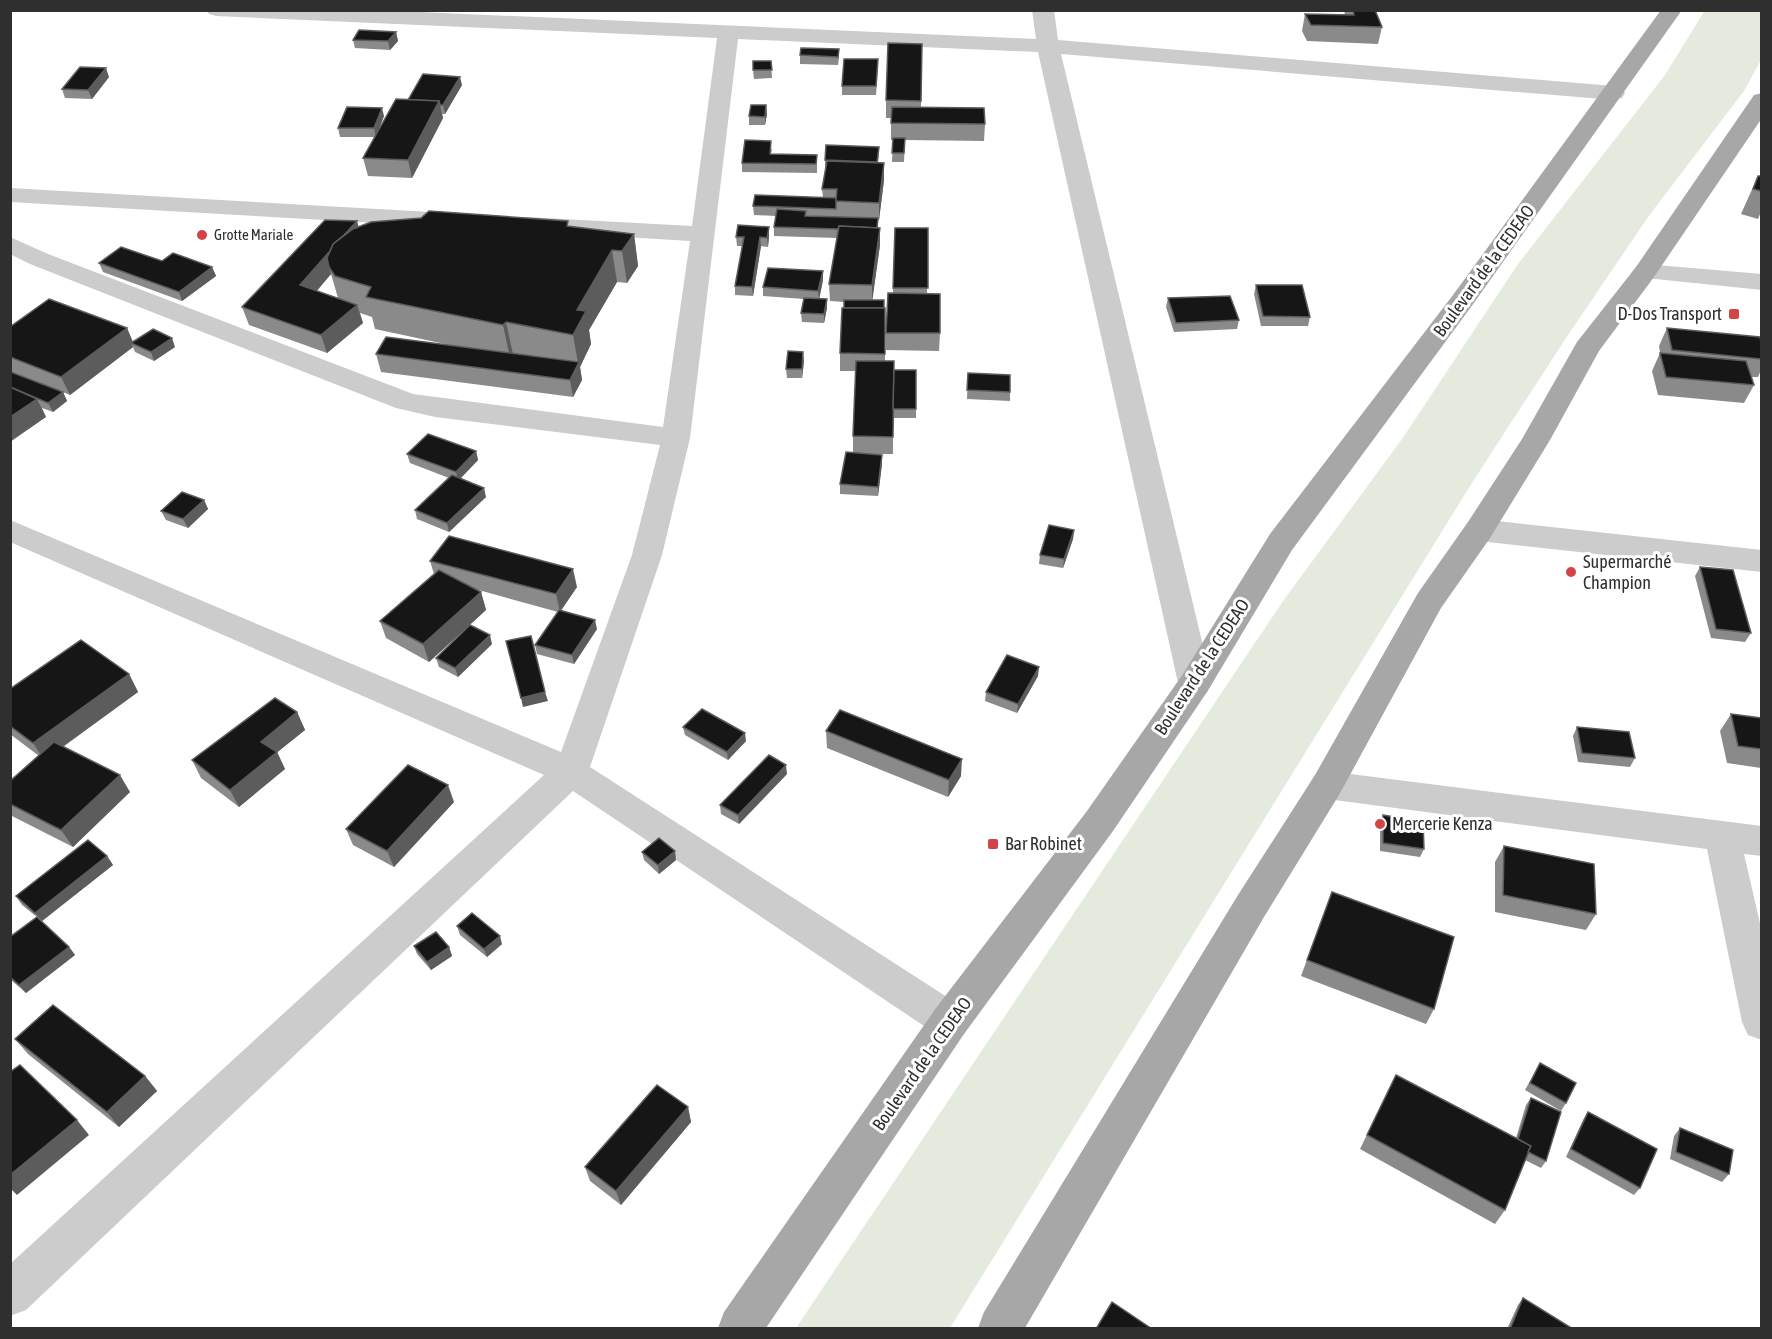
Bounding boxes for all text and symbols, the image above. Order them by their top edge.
street label: Boulevard de la CEDEAO [1429,201,1538,341]
place label: Grotte Mariale [214,226,293,243]
marker: Grotte Mariale [195,228,209,242]
place label: D-Dos Transport [1618,303,1722,324]
marker: D-Dos Transport [1727,307,1741,321]
place label: Supermarché Champion [1583,551,1671,593]
marker: Supermarché Champion [1564,565,1578,579]
street label: Boulevard de la CEDEAO [1150,595,1253,739]
place label: Mercerie Kenza [1392,813,1493,834]
marker: Mercerie Kenza [1373,817,1387,831]
place label: Bar Robinet [1005,833,1082,854]
marker: Bar Robinet [986,837,1000,851]
street label: Boulevard de la CEDEAO [868,993,975,1134]

